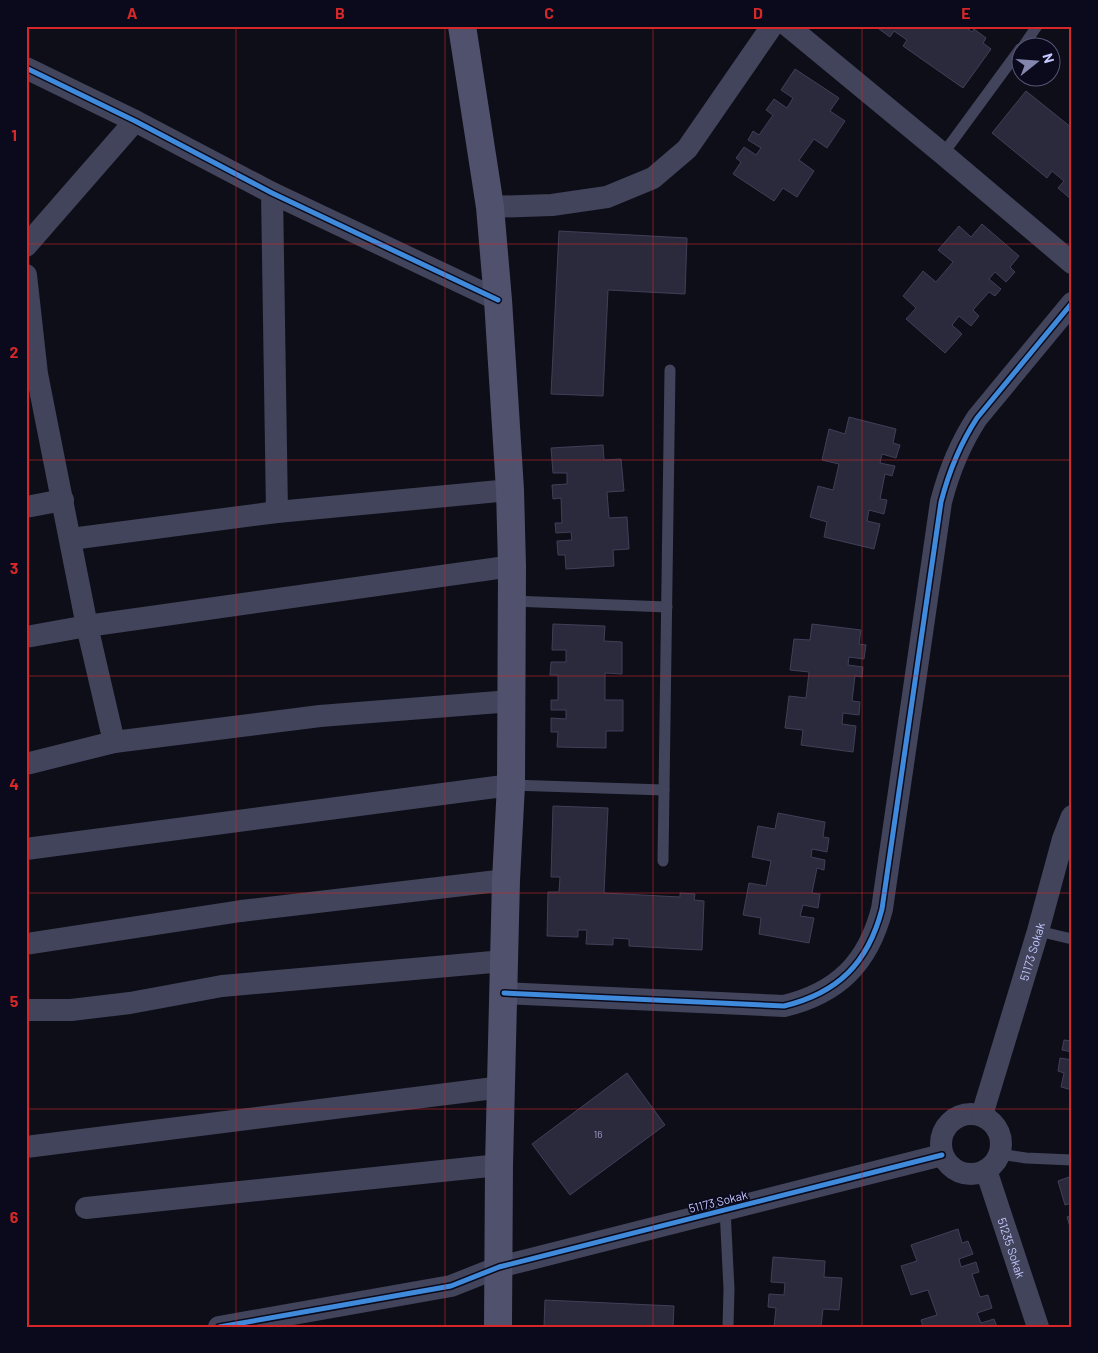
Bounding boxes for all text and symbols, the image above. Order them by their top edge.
text: A [127,3,138,22]
text: B [335,3,345,22]
text: C [544,3,554,22]
text: D [753,3,763,22]
text: E [961,3,971,22]
north arrow [1010,38,1060,88]
text: N [1039,51,1058,65]
text: 1 [11,125,17,144]
text: 2 [10,342,19,361]
text: 3 [10,558,18,577]
text: 4 [9,774,19,793]
street label: 51173 Sokak [1016,921,1047,982]
text: 5 [10,991,19,1010]
house number: 16 [594,1128,602,1140]
street label: 51173 Sokak [687,1187,749,1215]
text: 6 [10,1207,19,1226]
street label: 51235 Sokak [995,1216,1028,1280]

